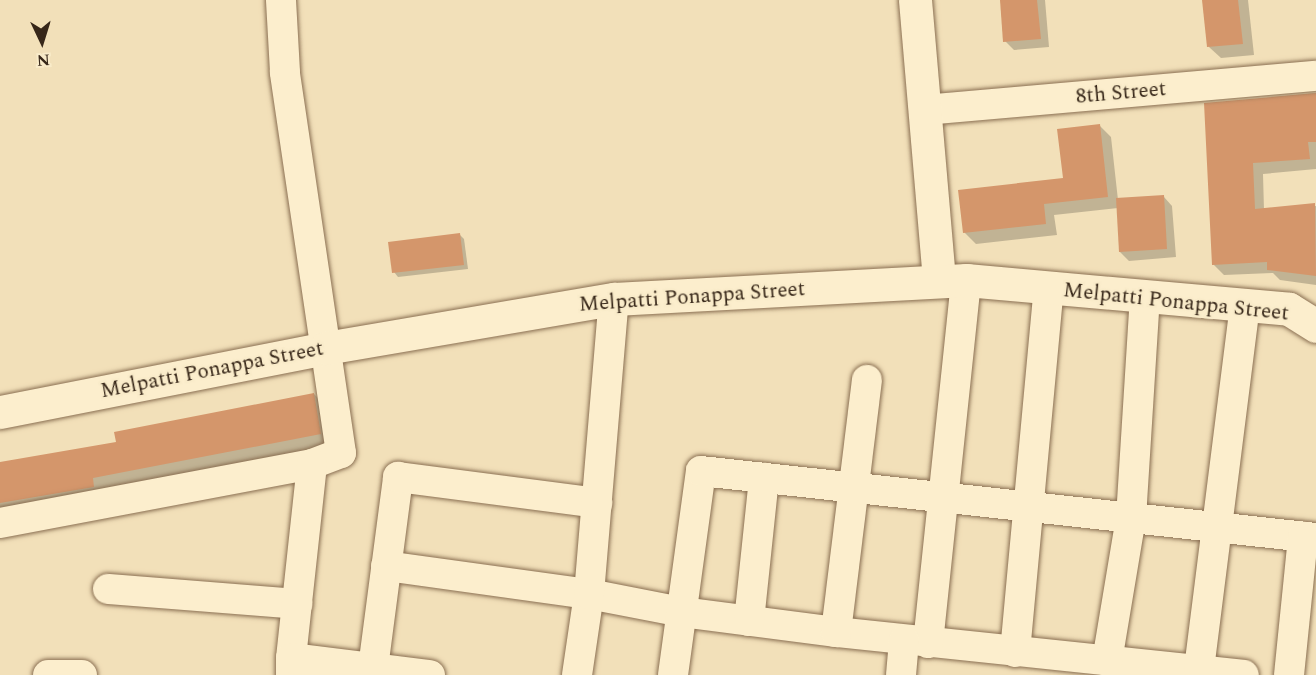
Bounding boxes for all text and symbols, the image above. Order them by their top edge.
north arrow [12,12,72,72]
text: N [36,48,51,72]
street label: 8th Street [1075,77,1167,109]
street label: Melpatti Ponappa Street [578,277,806,317]
street label: Melpatti Ponappa Street [1062,278,1290,326]
street label: Melpatti Ponappa Street [98,336,326,404]

